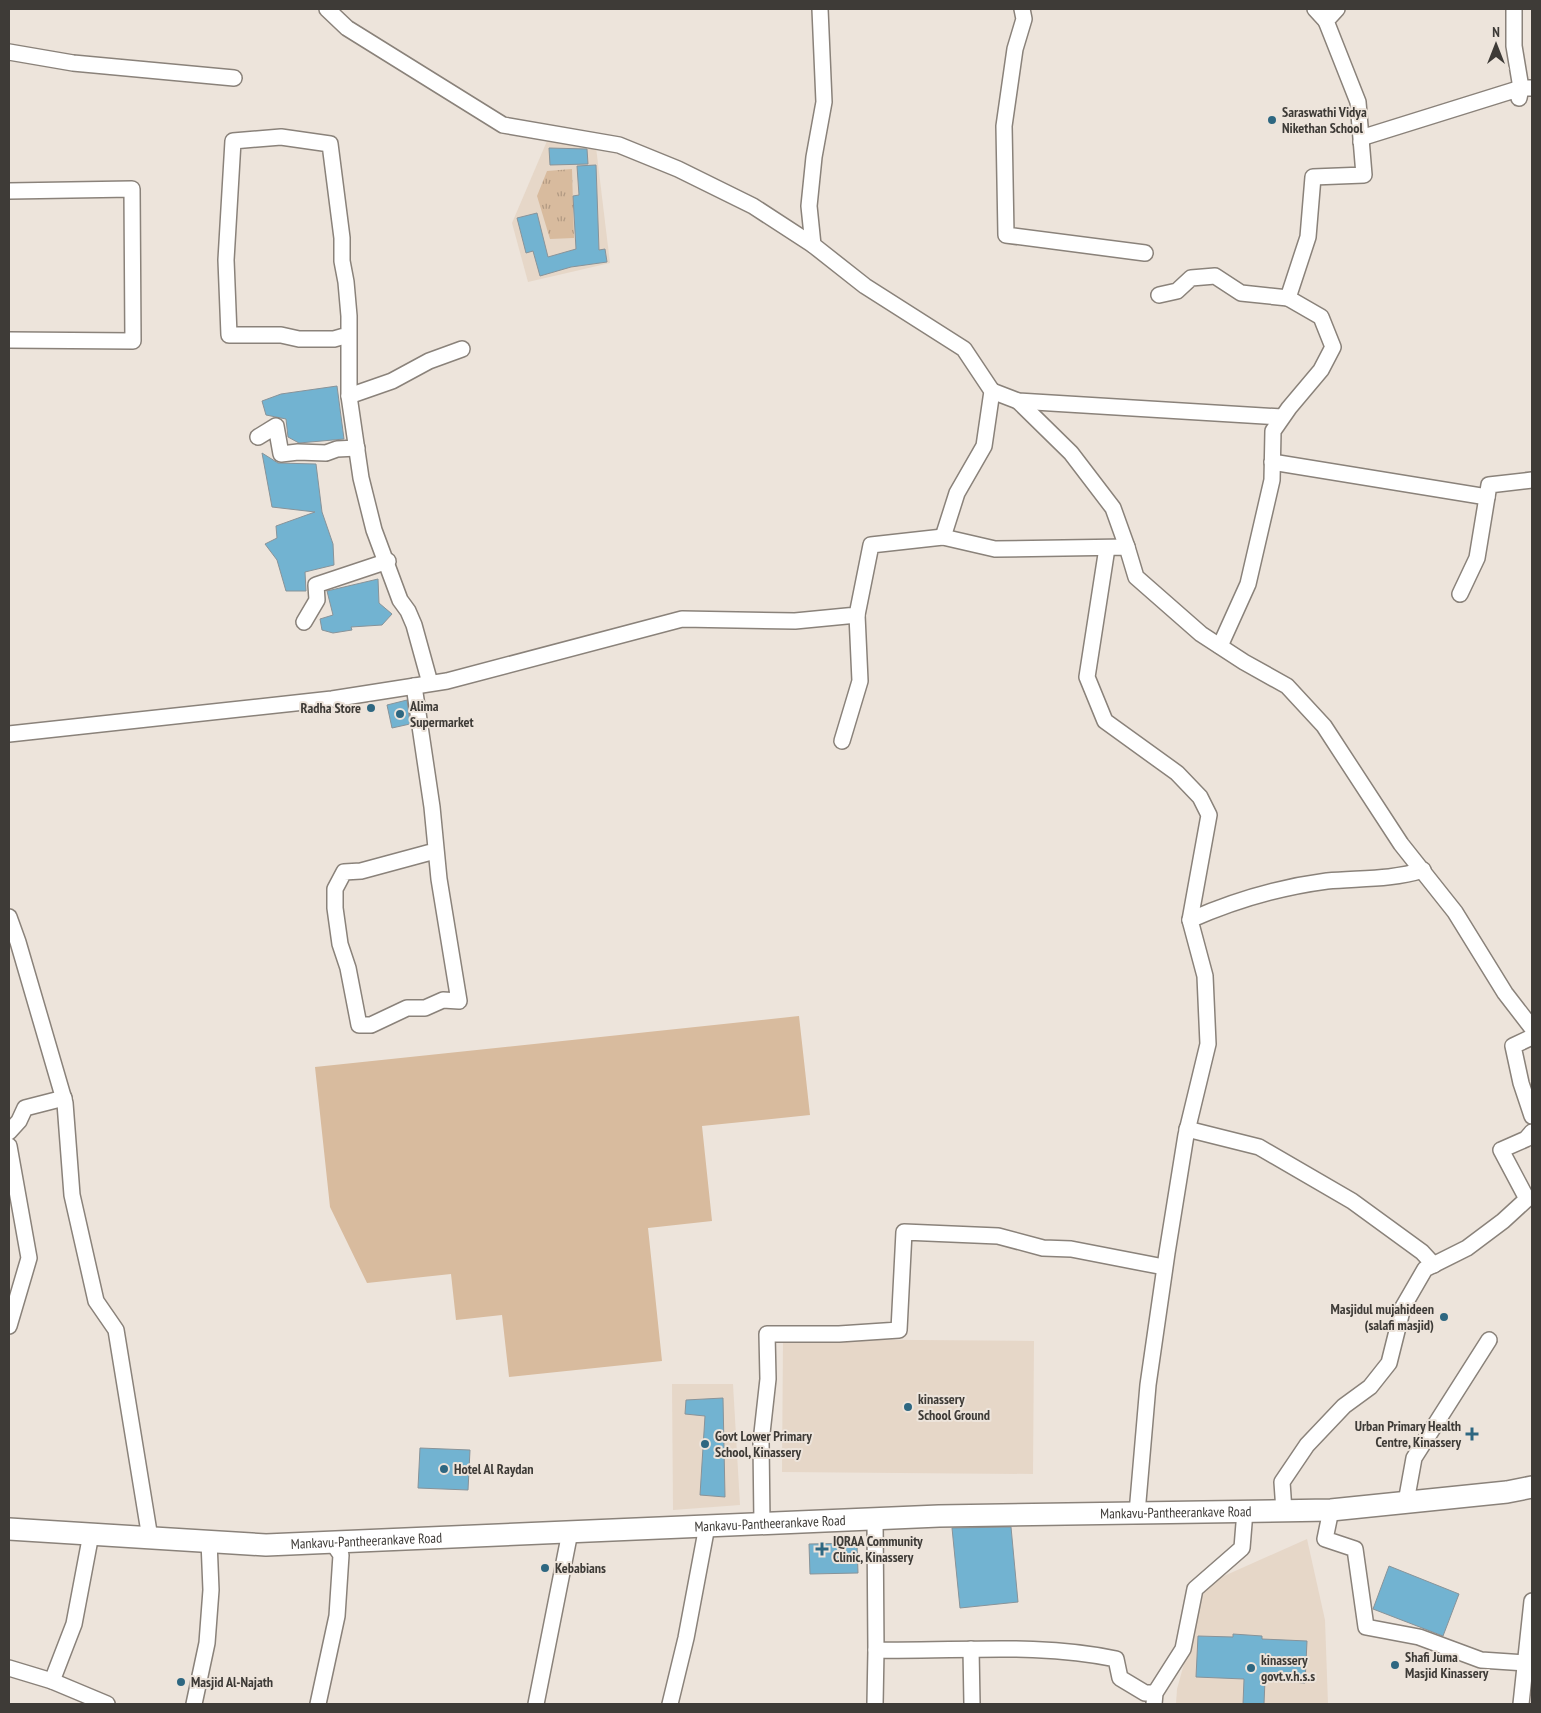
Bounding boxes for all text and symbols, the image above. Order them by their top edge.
north arrow [1471,20,1521,70]
text: N [1492,23,1500,41]
place label: Saraswathi Vidya Nikethan School [1282,103,1367,137]
marker: Saraswathi Vidya Nikethan School [1266,114,1278,126]
place label: Alima Supermarket [409,697,474,731]
place label: Radha Store [300,699,361,717]
marker: Radha Store [365,702,377,714]
marker: Alima Supermarket [394,708,406,720]
place label: Masjidul mujahideen (salafi masjid) [1331,1300,1434,1334]
marker: Masjidul mujahideen (salafi masjid) [1438,1311,1450,1323]
place label: kinassery School Ground [918,1390,990,1424]
marker: kinassery School Ground [902,1401,914,1413]
place label: Urban Primary Health Centre, Kinassery [1355,1417,1461,1451]
place label: Govt Lower Primary School, Kinassery [715,1427,812,1461]
marker: Urban Primary Health Centre, Kinassery [1465,1427,1479,1441]
marker: Govt Lower Primary School, Kinassery [699,1438,711,1450]
place label: Hotel Al Raydan [454,1460,534,1478]
marker: Hotel Al Raydan [438,1463,450,1475]
street label: Mankavu-Pantheerankave Road [1100,1502,1252,1523]
street label: Mankavu-Pantheerankave Road [694,1511,846,1536]
street label: Mankavu-Pantheerankave Road [290,1528,442,1553]
place label: IQRAA Community Clinic, Kinassery [833,1532,923,1566]
marker: IQRAA Community Clinic, Kinassery [815,1542,829,1556]
place label: Kebabians [555,1559,606,1577]
marker: Kebabians [539,1562,551,1574]
place label: Shafi Juma Masjid Kinassery [1405,1648,1489,1682]
place label: kinassery govt.v.h.s.s [1261,1651,1315,1685]
marker: Shafi Juma Masjid Kinassery [1389,1659,1401,1671]
marker: kinassery govt.v.h.s.s [1245,1662,1257,1674]
place label: Masjid Al-Najath [191,1673,273,1691]
marker: Masjid Al-Najath [175,1676,187,1688]

